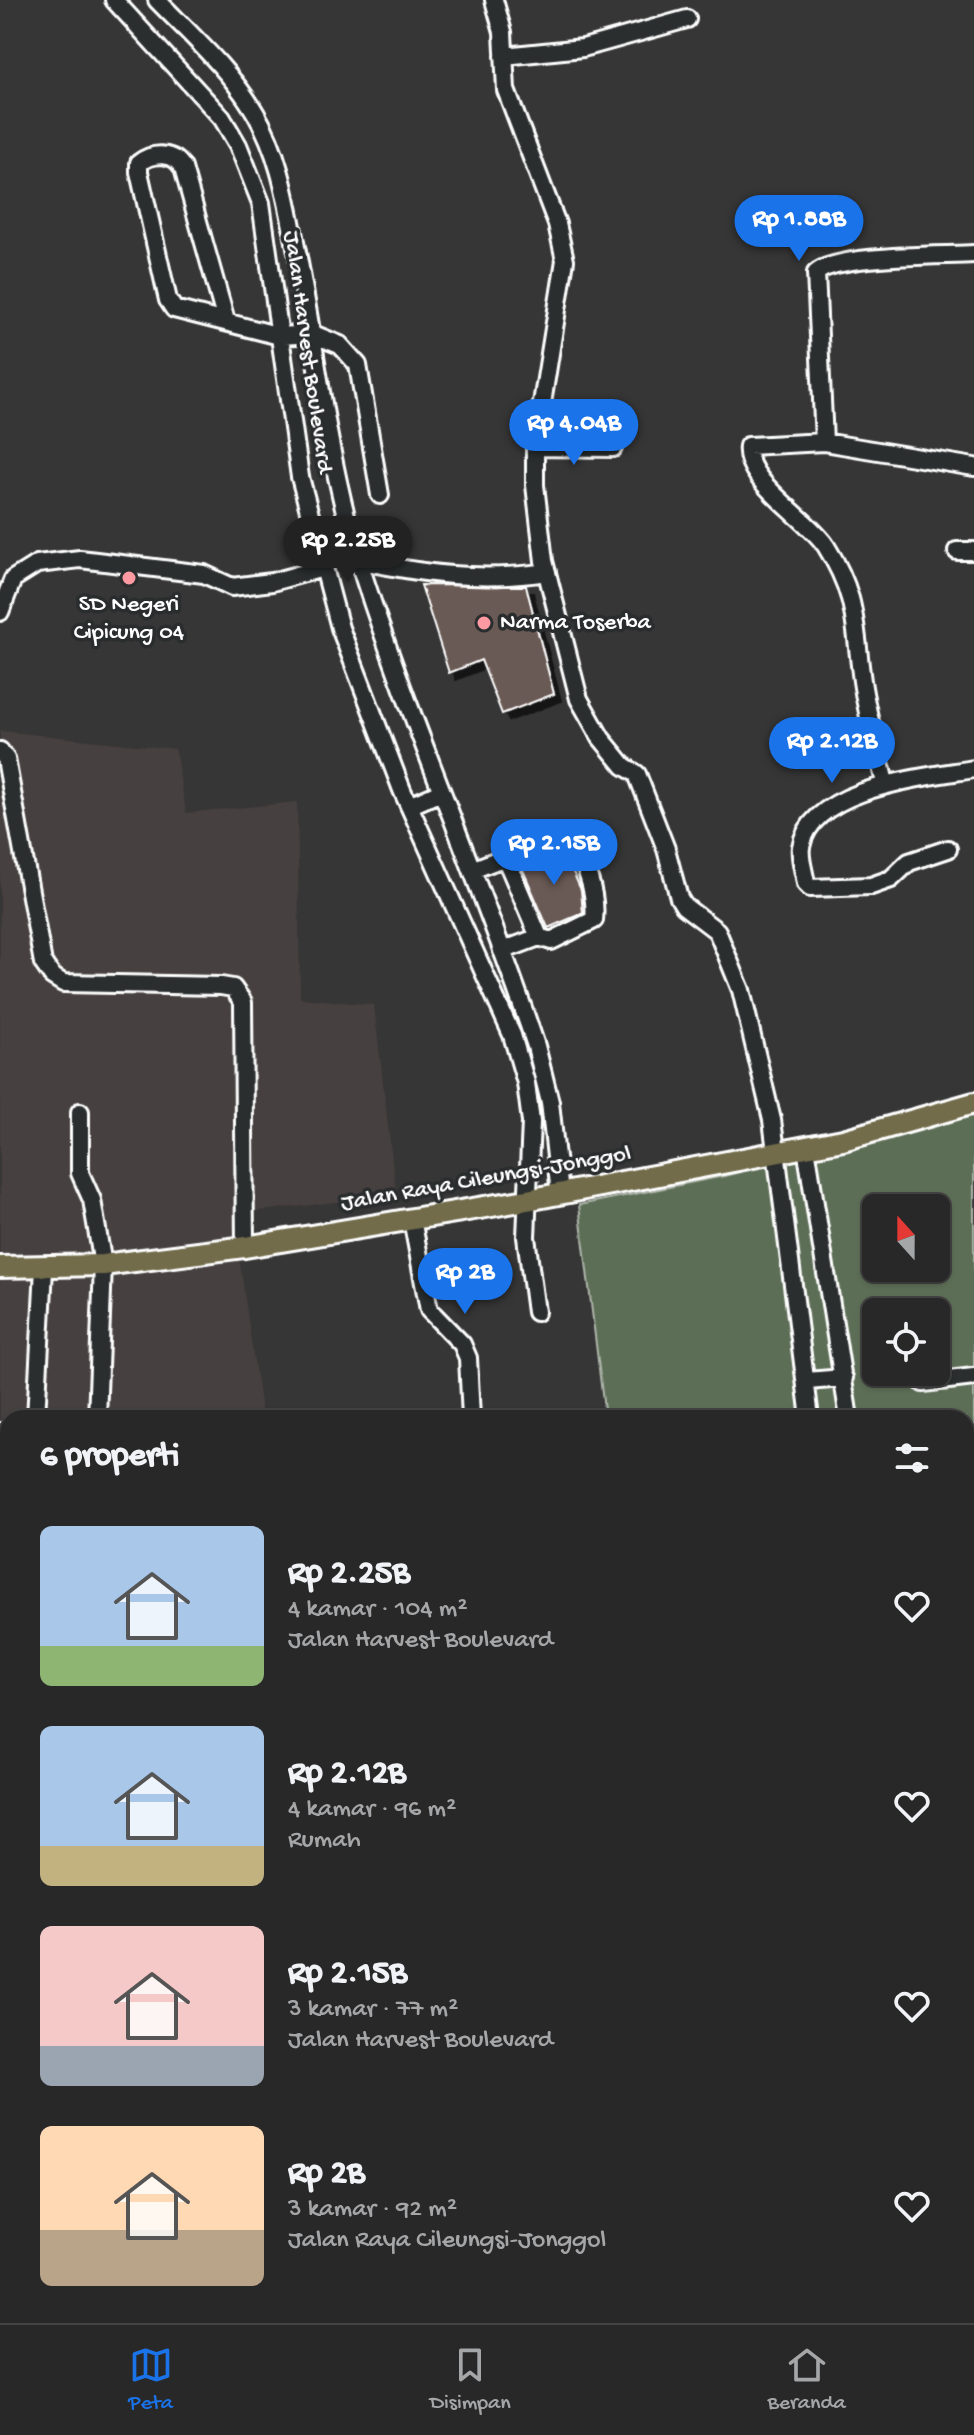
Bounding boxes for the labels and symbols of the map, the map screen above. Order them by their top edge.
pin: Rp 1.88B [716,195,882,263]
street label: Jalan Harvest Boulevard [276,229,339,477]
pin: Rp 4.04B [491,399,657,467]
pin: Rp 2.25B [265,516,431,584]
marker: SD Negeri Cipicung 04 [120,569,138,587]
place label: SD Negeri Cipicung 04 [74,591,185,648]
place label: Narma Toserba [500,609,652,638]
marker: Narma Toserba [475,614,493,632]
pin: Rp 2.12B [749,717,915,785]
pin: Rp 2.15B [471,819,637,887]
street label: Jalan Raya Cileungsi-Jonggol [339,1139,633,1219]
north arrow [862,1194,950,1282]
pin: Rp 2B [409,1248,521,1316]

